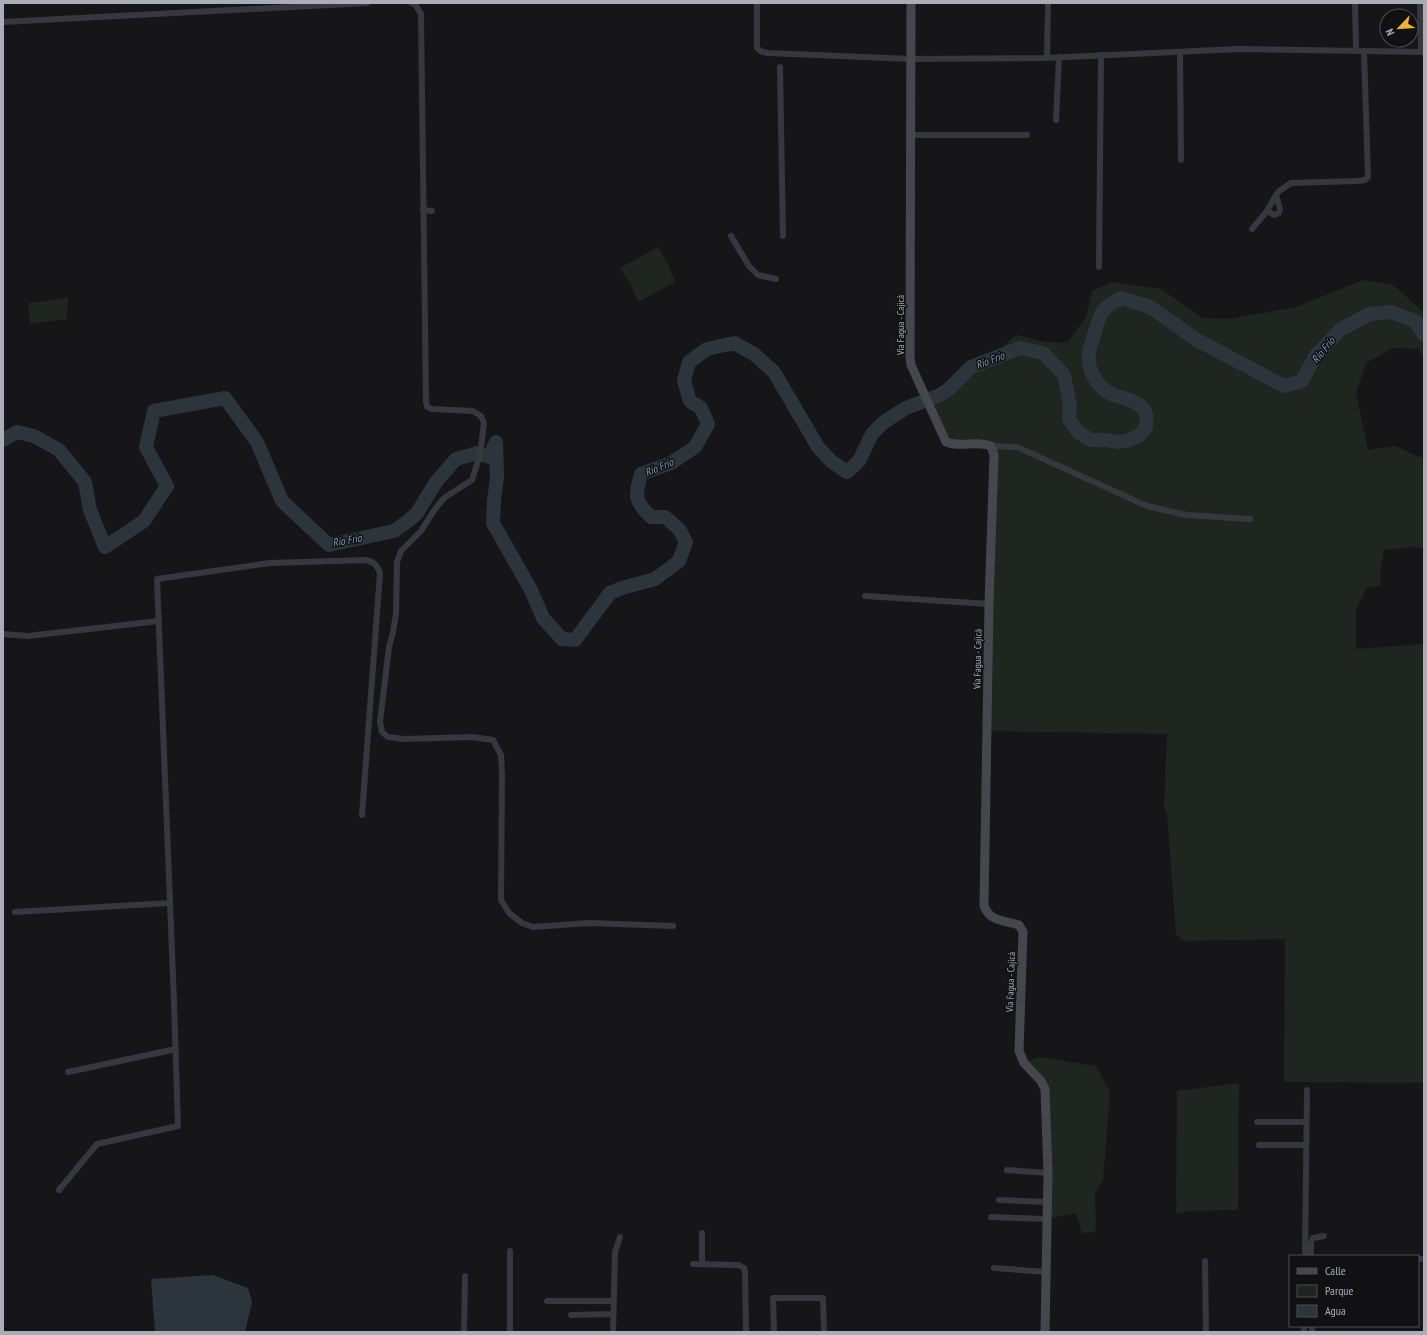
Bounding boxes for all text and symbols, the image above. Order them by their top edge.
north arrow [1379,8,1419,48]
text: N [1382,27,1398,38]
street label: Vía Fagua - Cajicá [894,295,907,356]
water label: Río Frío [1308,333,1338,366]
water label: Río Frío [974,348,1007,372]
water label: Río Frío [643,454,676,479]
water label: Río Frío [331,530,364,549]
street label: Vía Fagua - Cajicá [970,629,985,690]
street label: Vía Fagua - Cajicá [1003,952,1018,1013]
legend [1289,1255,1419,1327]
text: Calle [1325,1263,1346,1278]
text: Parque [1325,1283,1354,1298]
text: Agua [1325,1303,1346,1318]

